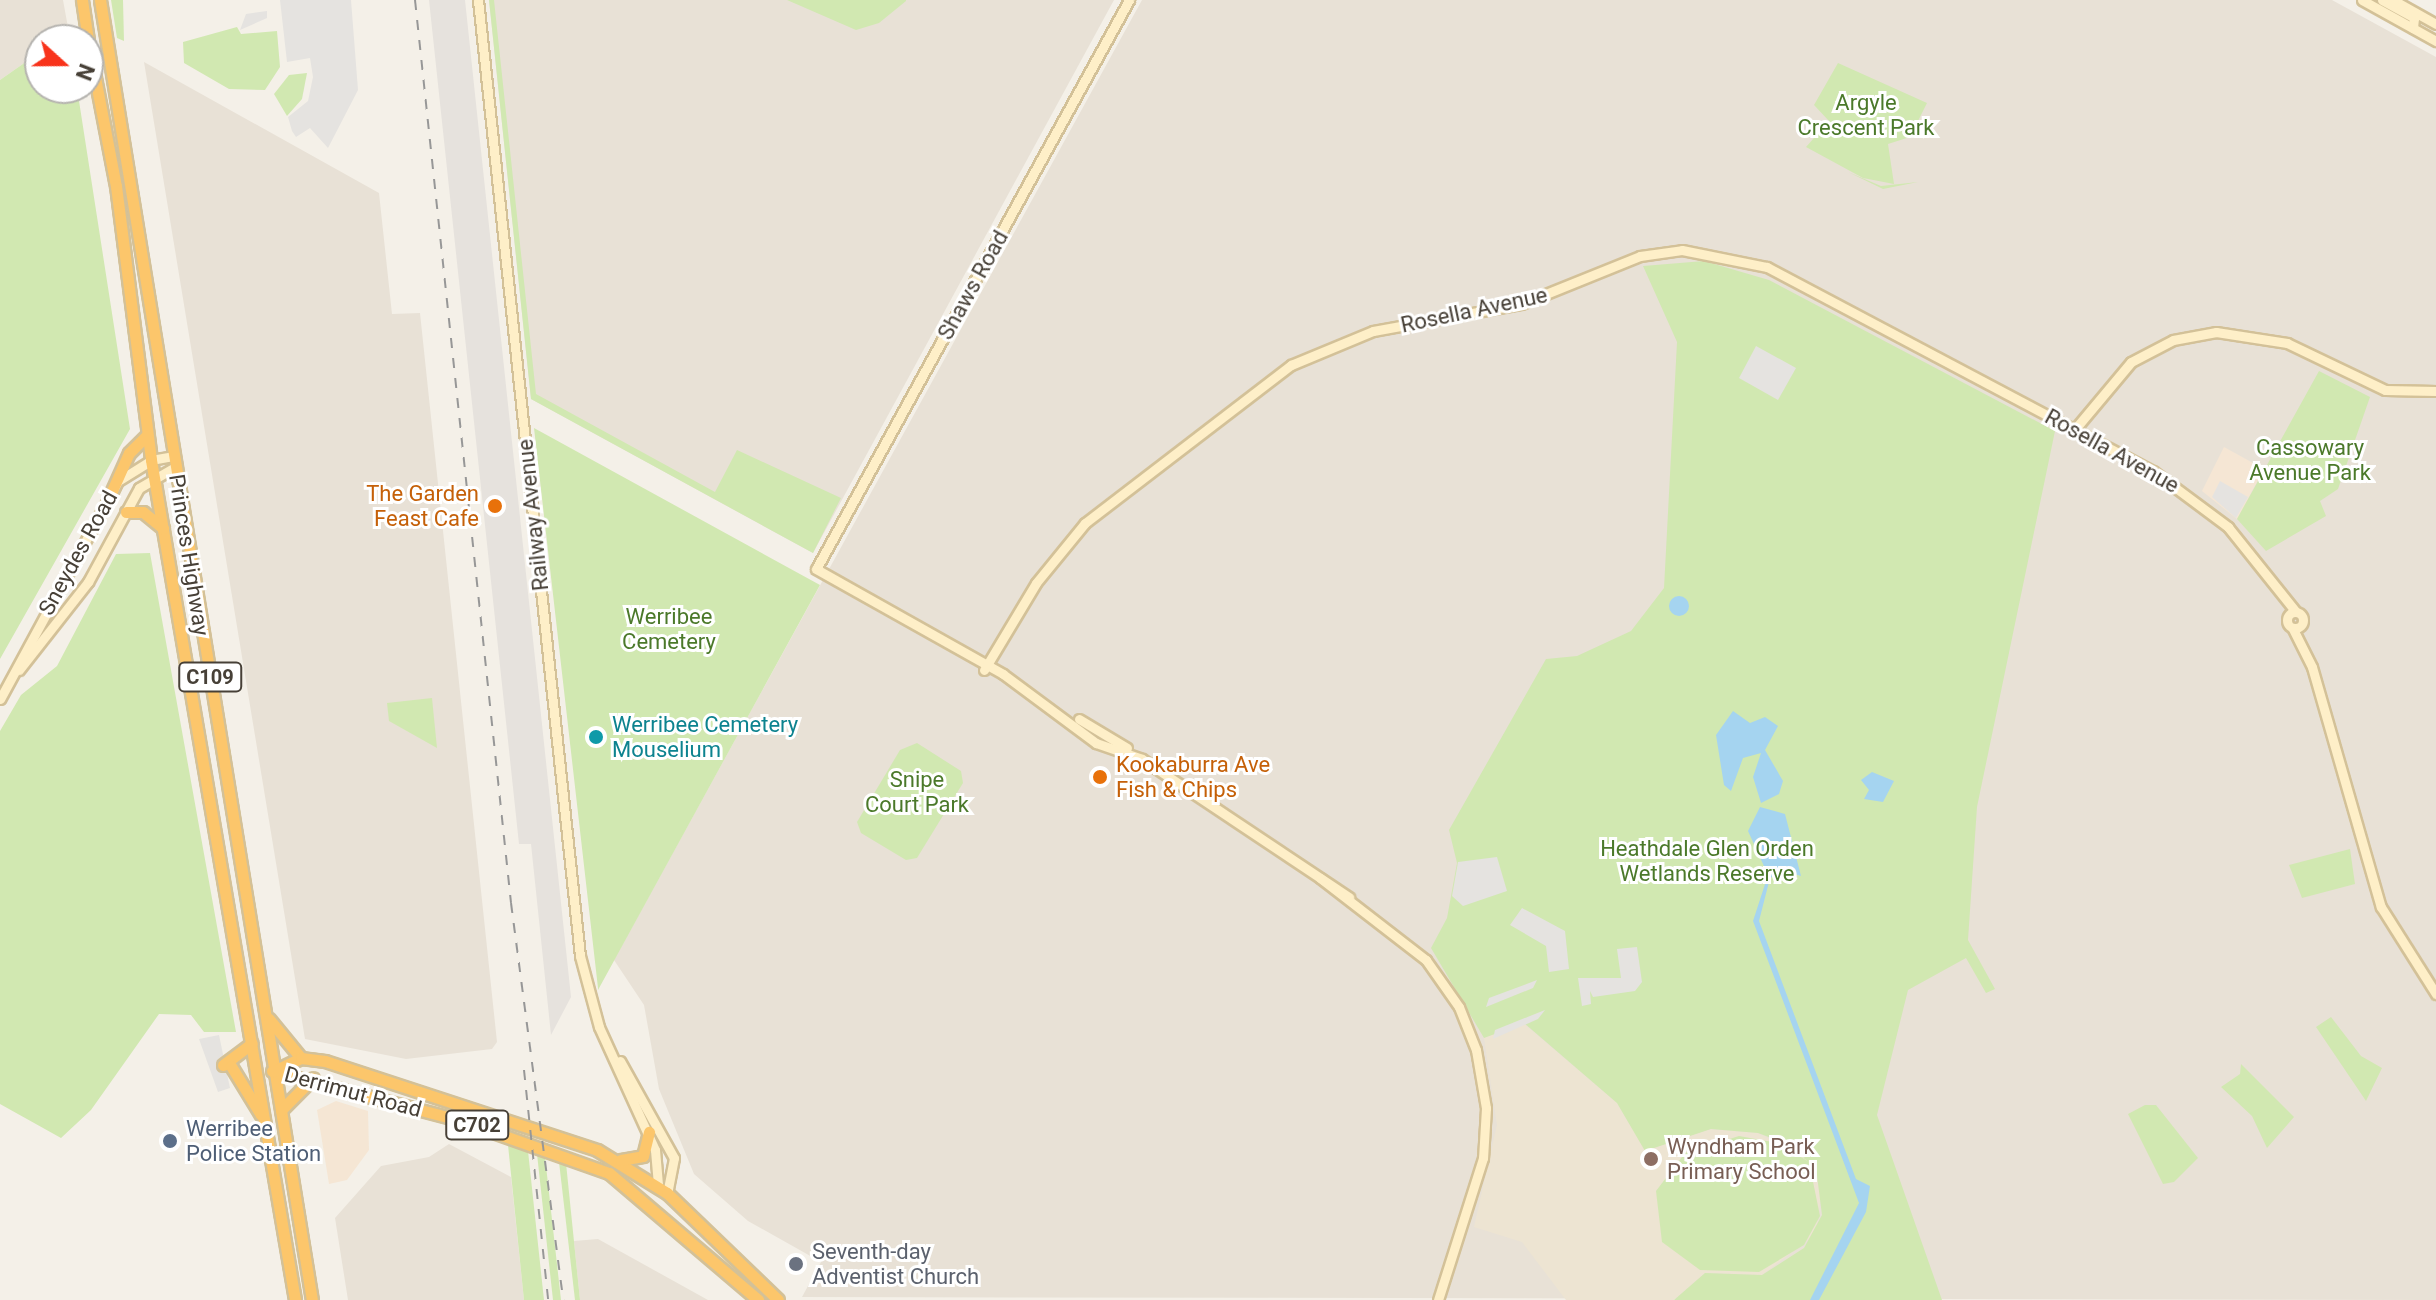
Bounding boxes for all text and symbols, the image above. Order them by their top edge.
north arrow [24,24,104,104]
text: N [71,60,99,84]
park label: Argyle Crescent Park [1798,89,1934,140]
street label: Shaws Road [932,226,1014,344]
street label: Rosella Avenue [1398,282,1550,338]
street label: Rosella Avenue [2040,403,2184,499]
park label: Cassowary Avenue Park [2249,434,2371,486]
street label: Railway Avenue [512,438,554,592]
street label: Princes Highway [163,472,215,638]
place label: The Garden Feast Cafe [366,480,479,532]
street label: Sneydes Road [33,486,123,620]
marker: The Garden Feast Cafe [486,497,504,515]
park label: Werribee Cemetery [622,603,716,654]
road number: C109 [178,661,242,693]
place label: Werribee Cemetery Mouselium [612,711,798,762]
marker: Werribee Cemetery Mouselium [587,728,605,746]
place label: Kookaburra Ave Fish & Chips [1116,751,1270,802]
park label: Snipe Court Park [865,766,969,818]
marker: Kookaburra Ave Fish & Chips [1091,768,1109,786]
park label: Heathdale Glen Orden Wetlands Reserve [1600,835,1814,886]
street label: Derrimut Road [282,1061,424,1123]
road number: C702 [445,1109,509,1141]
place label: Werribee Police Station [186,1115,321,1166]
marker: Werribee Police Station [161,1132,179,1150]
place label: Wyndham Park Primary School [1667,1133,1816,1184]
marker: Wyndham Park Primary School [1642,1150,1660,1168]
place label: Seventh-day Adventist Church [812,1238,979,1290]
marker: Seventh-day Adventist Church [787,1255,805,1273]

